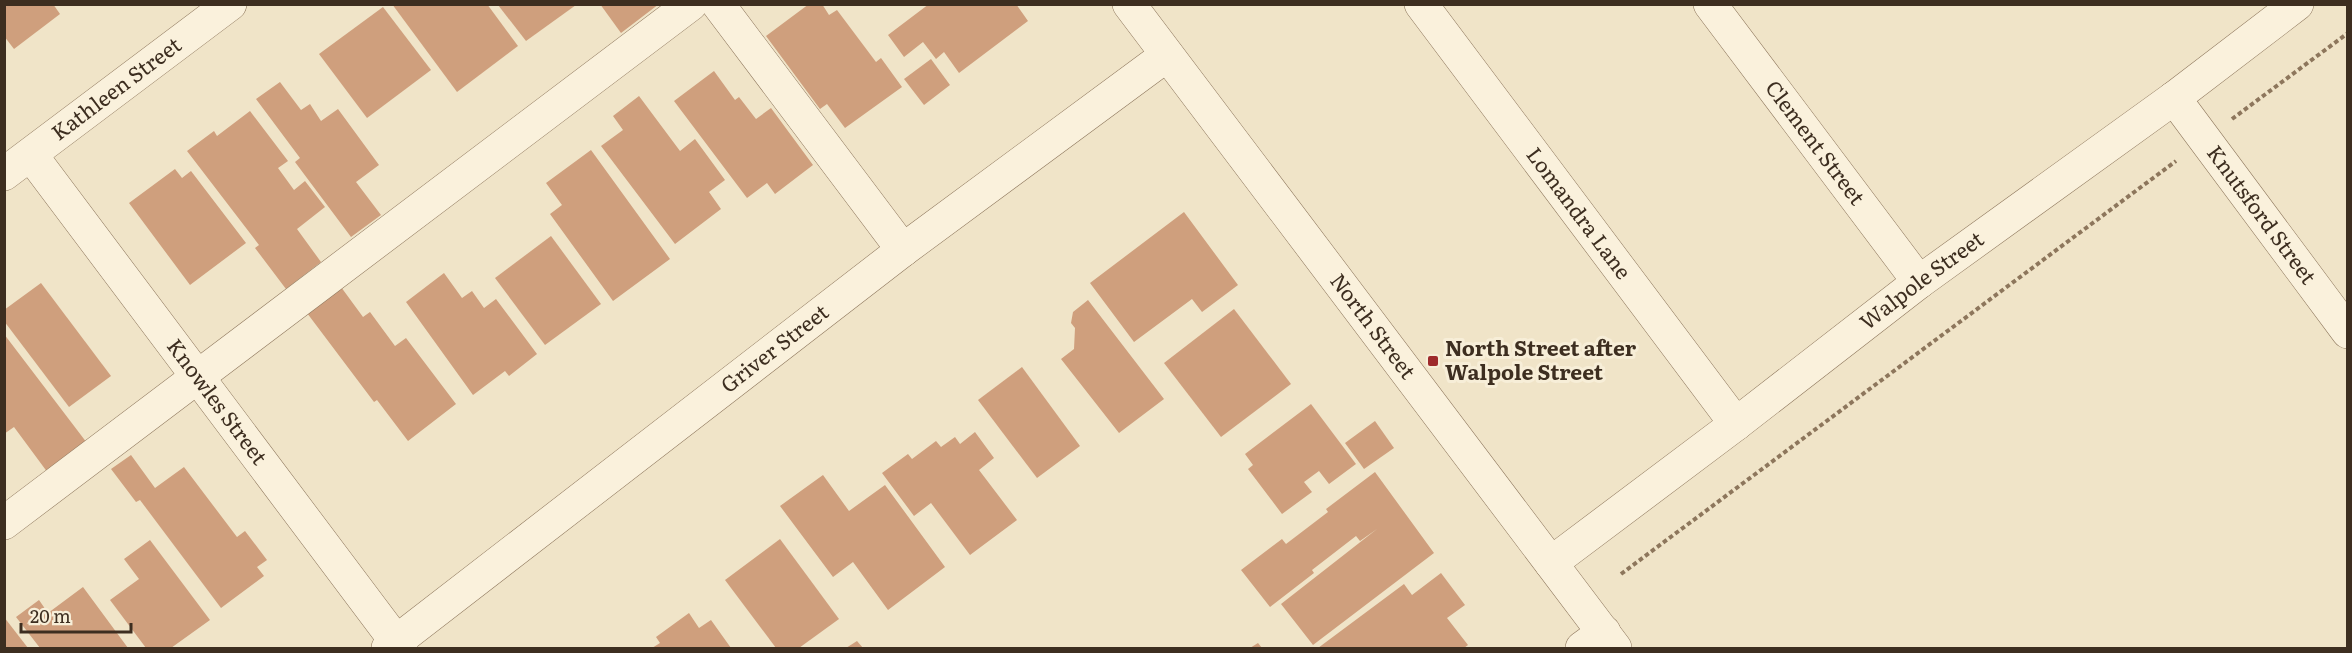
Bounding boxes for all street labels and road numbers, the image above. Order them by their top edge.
street label: Kathleen Street [44,28,187,146]
street label: Clement Street [1759,73,1874,211]
street label: Knutsford Street [2201,138,2326,290]
street label: Lomandra Lane [1520,140,1640,285]
street label: Walpole Street [1852,222,1989,336]
street label: North Street [1324,266,1425,385]
street label: Griver Street [713,295,834,399]
street label: Knowles Street [161,331,276,471]

